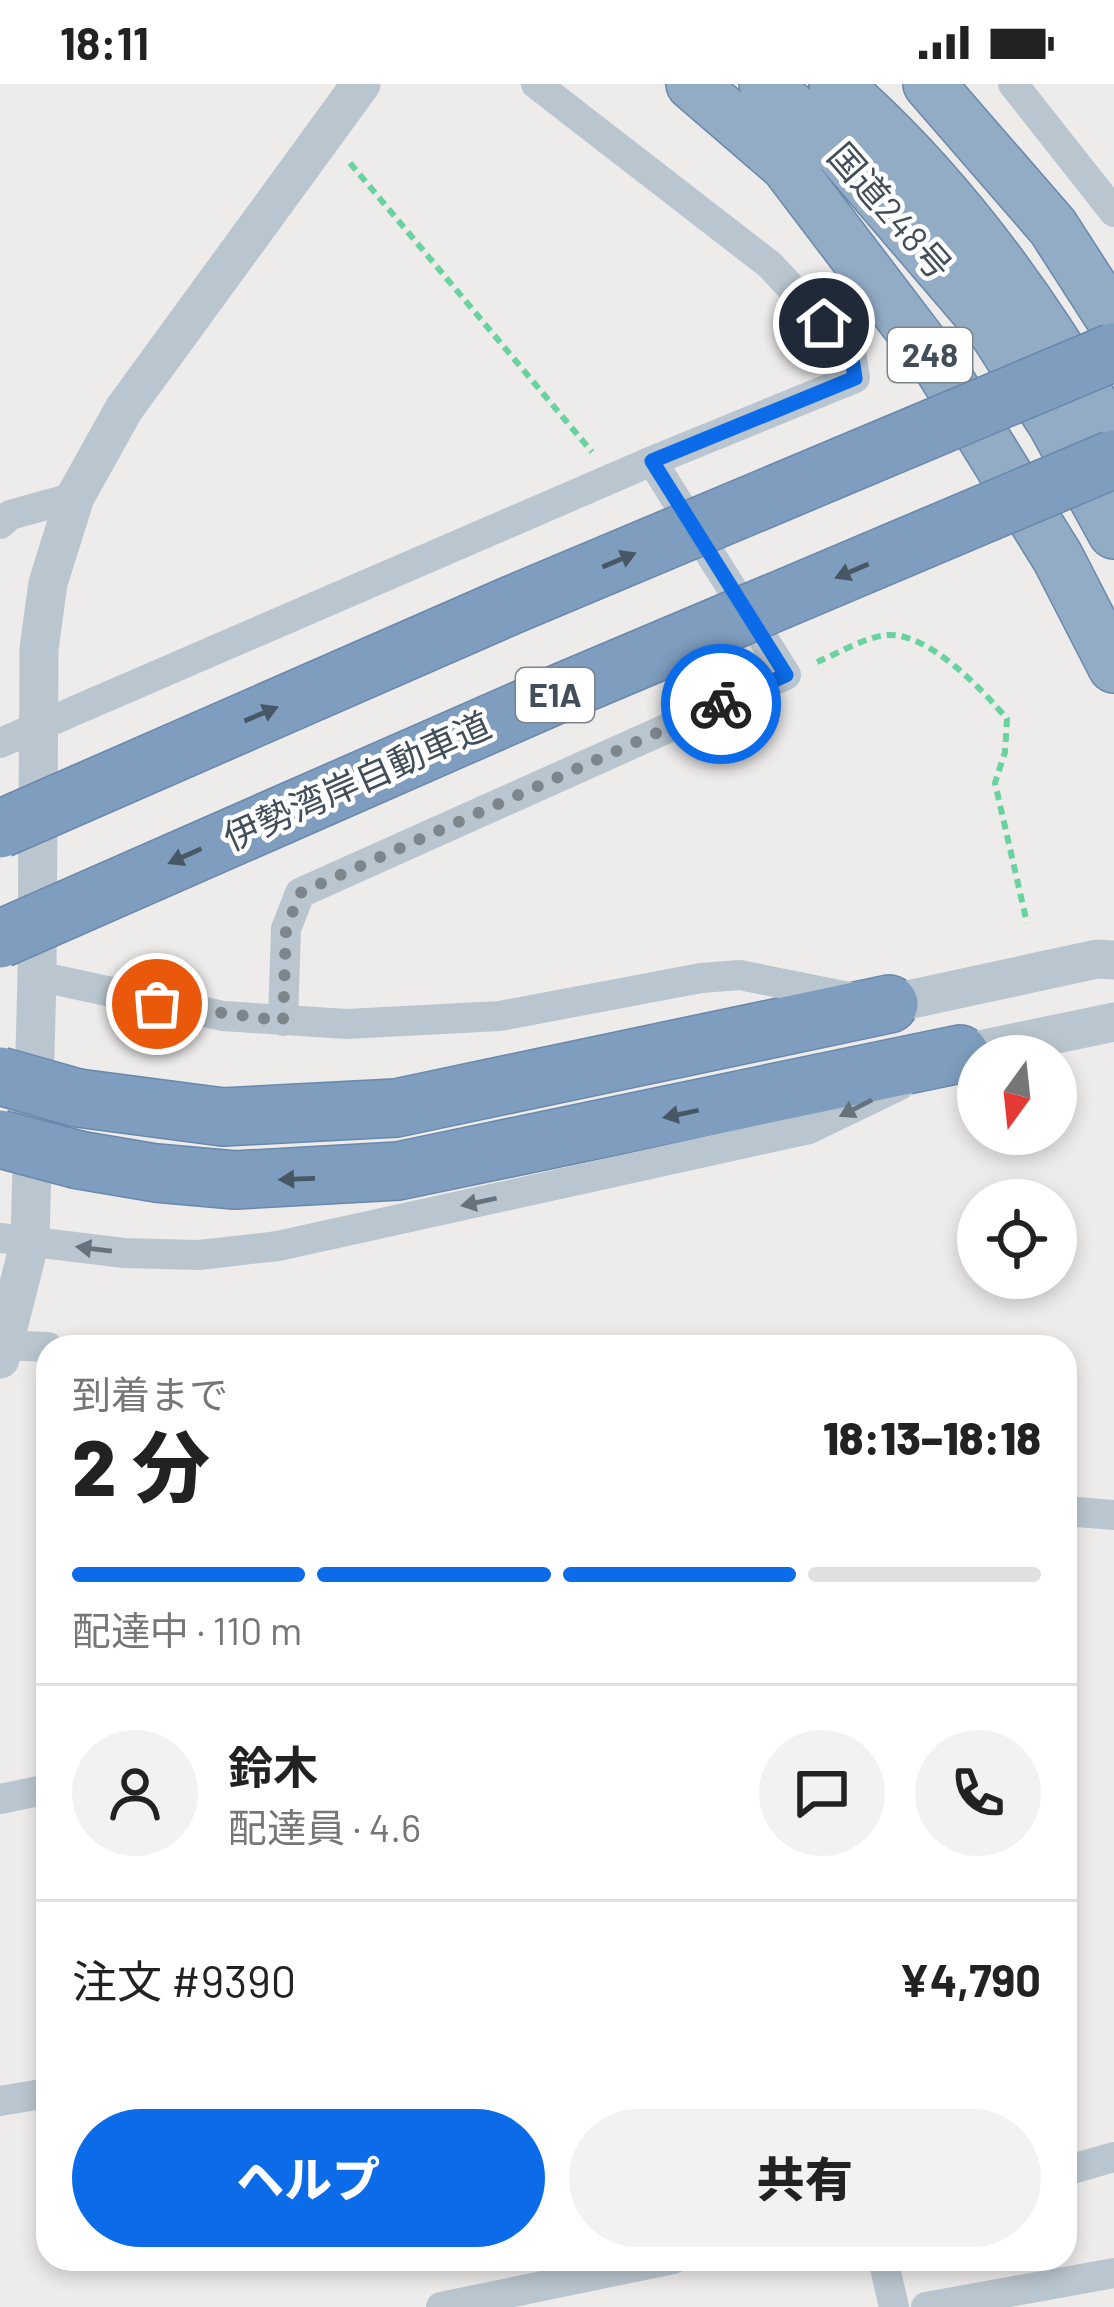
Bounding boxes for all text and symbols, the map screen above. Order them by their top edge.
text: 18:11 [60,15,149,69]
street label: 国道248号 [820,133,962,287]
pin [773,272,875,374]
icon: home [791,290,857,356]
road number: 248 [888,328,972,382]
one-way arrow [601,550,637,569]
one-way arrow [834,562,870,581]
courier [661,644,781,764]
road number: E1A [516,668,594,722]
icon: bike [688,671,754,737]
street label: 伊勢湾岸自動車道 [216,701,497,858]
one-way arrow [243,704,279,723]
one-way arrow [167,847,202,867]
pin [106,953,208,1055]
icon: bag [124,971,190,1037]
north arrow [957,1035,1077,1155]
map controls [957,1035,1077,1299]
one-way arrow [839,1097,873,1117]
one-way arrow [662,1105,700,1124]
one-way arrow [277,1169,315,1188]
button: locate [957,1179,1077,1299]
one-way arrow [459,1193,497,1212]
one-way arrow [75,1239,112,1258]
text: 到着まで [72,1370,228,1417]
text: 18:13–18:18 [823,1410,1041,1464]
text: 2 分 [72,1418,210,1512]
text: 配達中 · 110 m [72,1606,302,1653]
button: person [72,1730,198,1856]
button: chat [759,1730,885,1856]
button: phone [915,1730,1041,1856]
text: 鈴木 [228,1739,318,1793]
text: 配達員 · 4.6 [228,1803,421,1850]
text: ¥4,790 [899,1952,1041,2006]
text: 注文 #9390 [72,1953,296,2007]
button: ヘルプ [72,2109,545,2247]
button: 共有 [569,2109,1041,2247]

